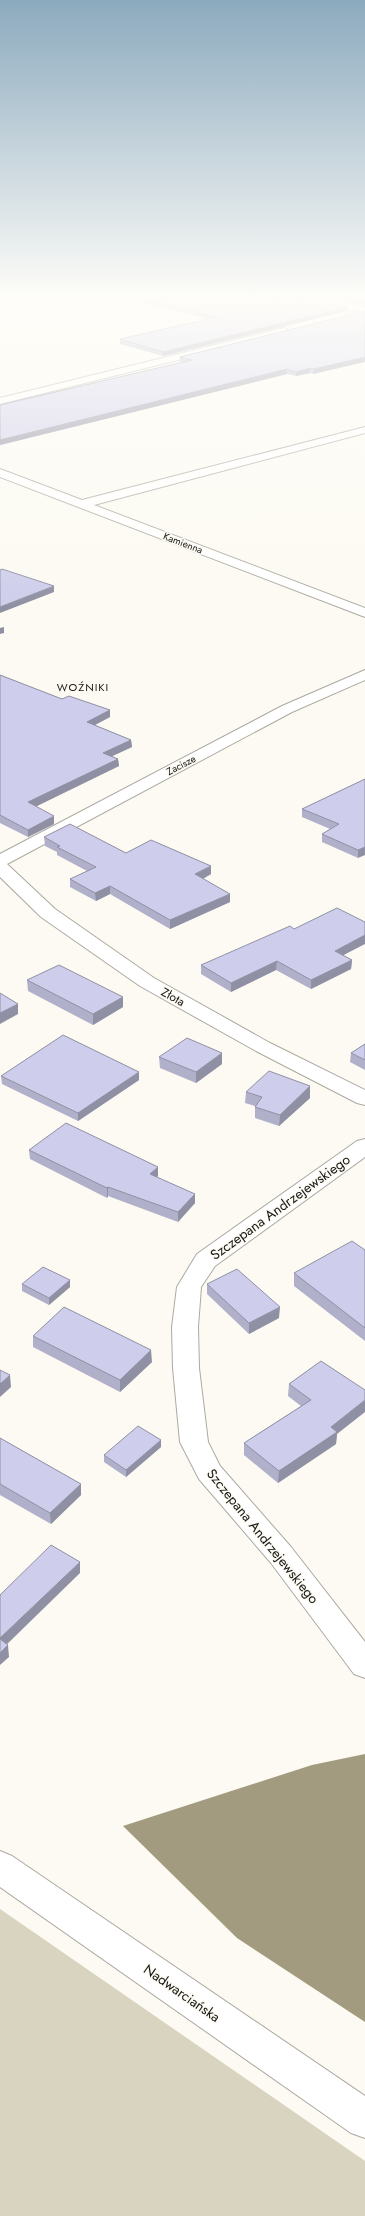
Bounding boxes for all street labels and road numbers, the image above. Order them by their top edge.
street label: Kamienna [161,529,205,557]
street label: Zacisze [164,751,198,779]
street label: Złota [158,983,188,1011]
street label: Szczepana Andrzejewskiego [206,1149,354,1265]
street label: Szczepana Andrzejewskiego [202,1464,324,1608]
street label: Nadwarciańska [140,1959,224,2027]

